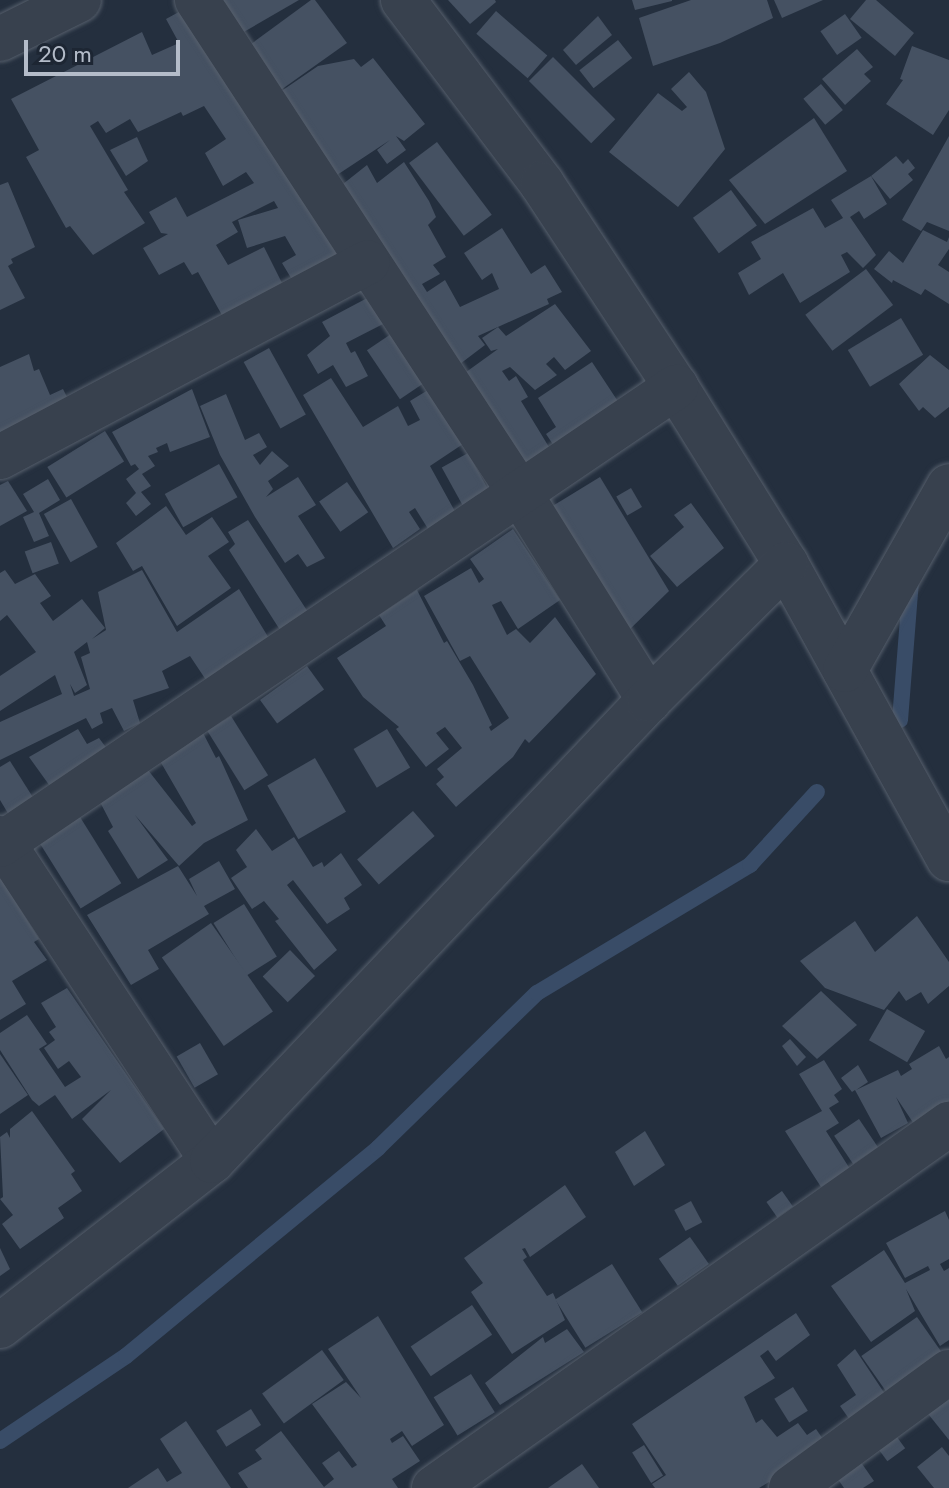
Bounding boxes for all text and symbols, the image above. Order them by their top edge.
scale bar [28,24,184,74]
text: 20 m [38,36,92,71]

